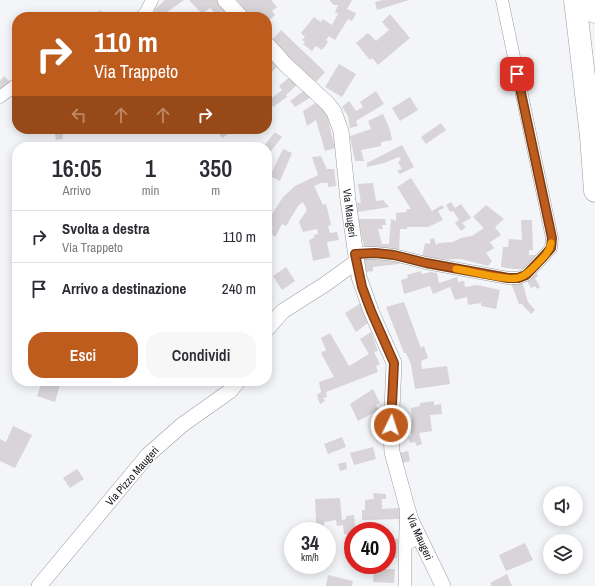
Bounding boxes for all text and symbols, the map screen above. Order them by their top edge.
text: 110 m [94,23,158,61]
icon: right [28,28,80,80]
pin [500,57,534,91]
text: Via Trappeto [94,59,178,84]
icon: arrive [506,63,528,85]
icon: left [68,104,90,126]
icon: ahead [110,104,132,126]
icon: ahead [152,104,174,126]
icon: right [194,104,216,126]
text: 16:05 [52,152,102,184]
text: 1 [145,152,156,184]
text: 350 [199,152,232,184]
text: Arrivo [63,182,91,199]
text: min [142,182,159,199]
text: m [211,182,220,199]
street label: Via Maugeri [340,188,360,238]
text: Svolta a destra [62,218,150,239]
icon: right [28,226,50,248]
text: 110 m [223,226,256,247]
text: Via Trappeto [62,239,123,256]
icon: arrive [28,278,50,300]
text: Arrivo a destinazione [62,278,186,299]
text: 240 m [222,278,256,299]
button: Esci [28,332,138,378]
button: Condividi [146,332,256,378]
position arrow [370,404,412,446]
street label: Via Pizzo Maugeri [102,443,162,509]
map controls [543,486,583,574]
button: sound [543,486,583,526]
street label: Via Maugeri [404,512,436,562]
speed limit sign: 40 [344,522,396,574]
text: 34 [301,529,319,556]
button: layers [543,534,583,574]
text: km/h [301,551,319,564]

